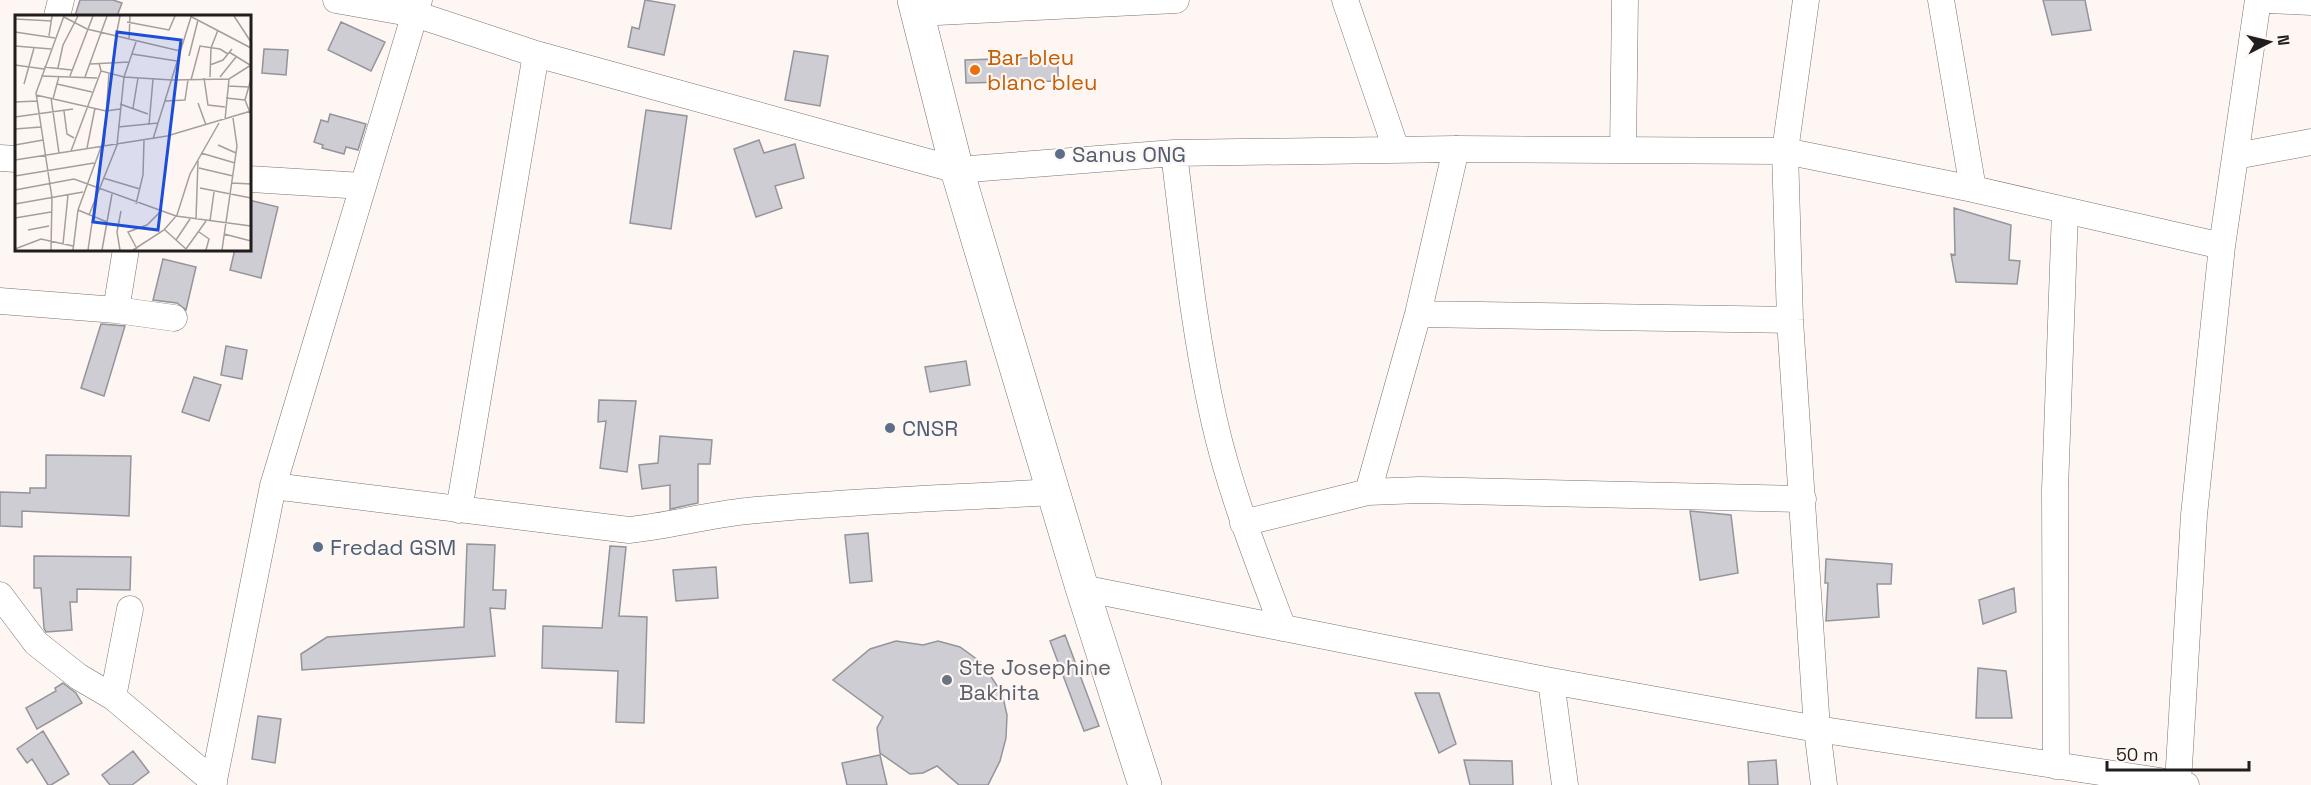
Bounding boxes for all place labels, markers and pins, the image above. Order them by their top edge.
place label: Bar bleu blanc bleu [987,43,1098,96]
marker: Bar bleu blanc bleu [968,63,982,77]
place label: Sanus ONG [1072,140,1186,168]
marker: Sanus ONG [1053,147,1067,161]
place label: CNSR [902,414,958,442]
marker: CNSR [883,421,897,435]
place label: Fredad GSM [330,533,456,561]
marker: Fredad GSM [311,540,325,554]
place label: Ste Josephine Bakhita [959,653,1111,706]
marker: Ste Josephine Bakhita [940,673,954,687]

